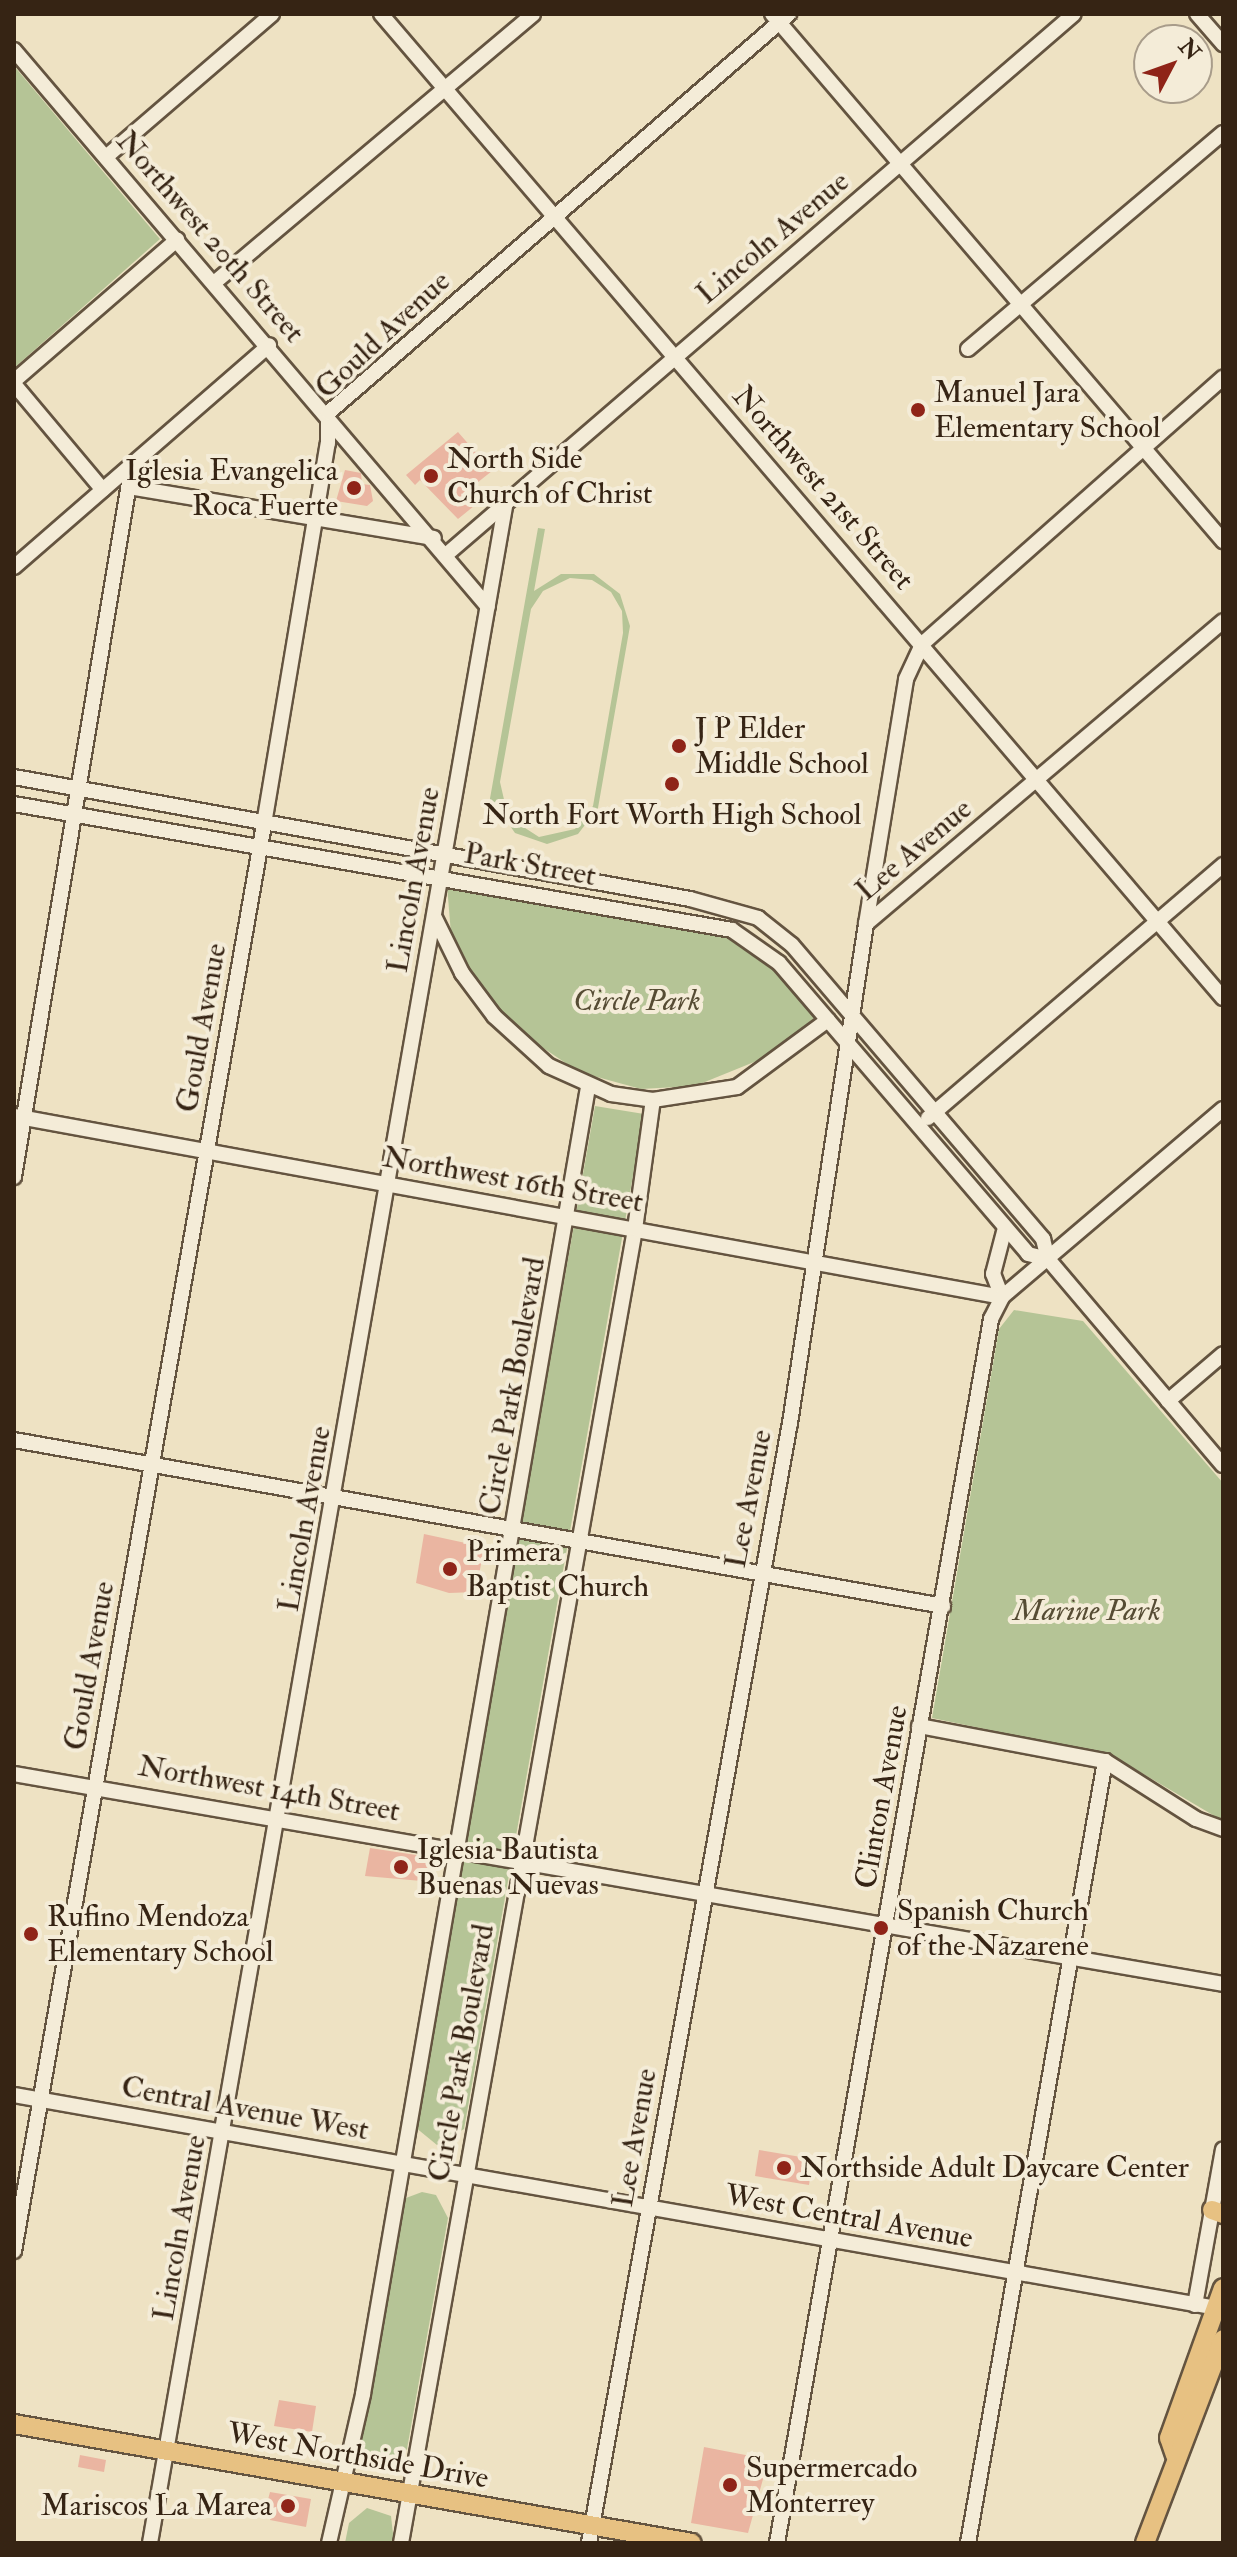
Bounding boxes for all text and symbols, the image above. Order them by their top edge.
north arrow [1133,24,1213,104]
text: N [1173,33,1207,66]
street label: Northwest 20th Street [108,124,312,350]
street label: Lincoln Avenue [690,164,856,312]
street label: Gould Avenue [308,264,458,406]
place label: Manuel Jara Elementary School [934,375,1160,446]
street label: Northwest 21st Street [725,379,921,597]
marker: Manuel Jara Elementary School [909,401,927,419]
place label: North Side Church of Christ [447,441,653,512]
place label: Iglesia Evangelica Roca Fuerte [125,453,338,524]
marker: North Side Church of Christ [422,467,440,485]
marker: Iglesia Evangelica Roca Fuerte [345,479,363,497]
place label: J P Elder Middle School [695,711,869,782]
marker: J P Elder Middle School [670,737,688,755]
marker: North Fort Worth High School [663,775,681,793]
street label: Lincoln Avenue [380,784,448,976]
street label: Lee Avenue [849,791,979,909]
place label: North Fort Worth High School [483,797,861,833]
street label: Park Street [461,836,599,894]
street label: Gould Avenue [169,941,235,1115]
park label: Circle Park [573,983,701,1019]
street label: Northwest 16th Street [380,1139,646,1221]
street label: Circle Park Boulevard [473,1254,553,1518]
street label: Lincoln Avenue [271,1423,339,1615]
street label: Lee Avenue [718,1427,780,1571]
place label: Primera Baptist Church [466,1534,649,1604]
marker: Primera Baptist Church [441,1560,459,1578]
street label: Gould Avenue [57,1579,123,1753]
park label: Marine Park [1013,1593,1161,1629]
street label: Clinton Avenue [848,1702,916,1892]
street label: Northwest 14th Street [135,1748,403,1830]
place label: Iglesia Bautista Buenas Nuevas [417,1832,599,1902]
marker: Iglesia Bautista Buenas Nuevas [392,1858,410,1876]
place label: Spanish Church of the Nazarene [897,1893,1089,1964]
place label: Rufino Mendoza Elementary School [47,1899,273,1970]
marker: Spanish Church of the Nazarene [872,1919,890,1937]
street label: Circle Park Boulevard [422,1921,502,2185]
marker: Rufino Mendoza Elementary School [22,1925,40,1943]
street label: Lee Avenue [605,2066,665,2210]
street label: Central Avenue West [118,2070,372,2148]
street label: Lincoln Avenue [146,2132,214,2324]
place label: Northside Adult Daycare Center [800,2150,1189,2186]
marker: Northside Adult Daycare Center [775,2159,793,2177]
street label: West Central Avenue [722,2178,976,2256]
street label: West Northside Drive [225,2415,491,2497]
place label: Supermercado Monterrey [746,2450,917,2520]
marker: Supermercado Monterrey [721,2476,739,2494]
place label: Mariscos La Marea [41,2488,272,2524]
marker: Mariscos La Marea [279,2497,297,2515]

